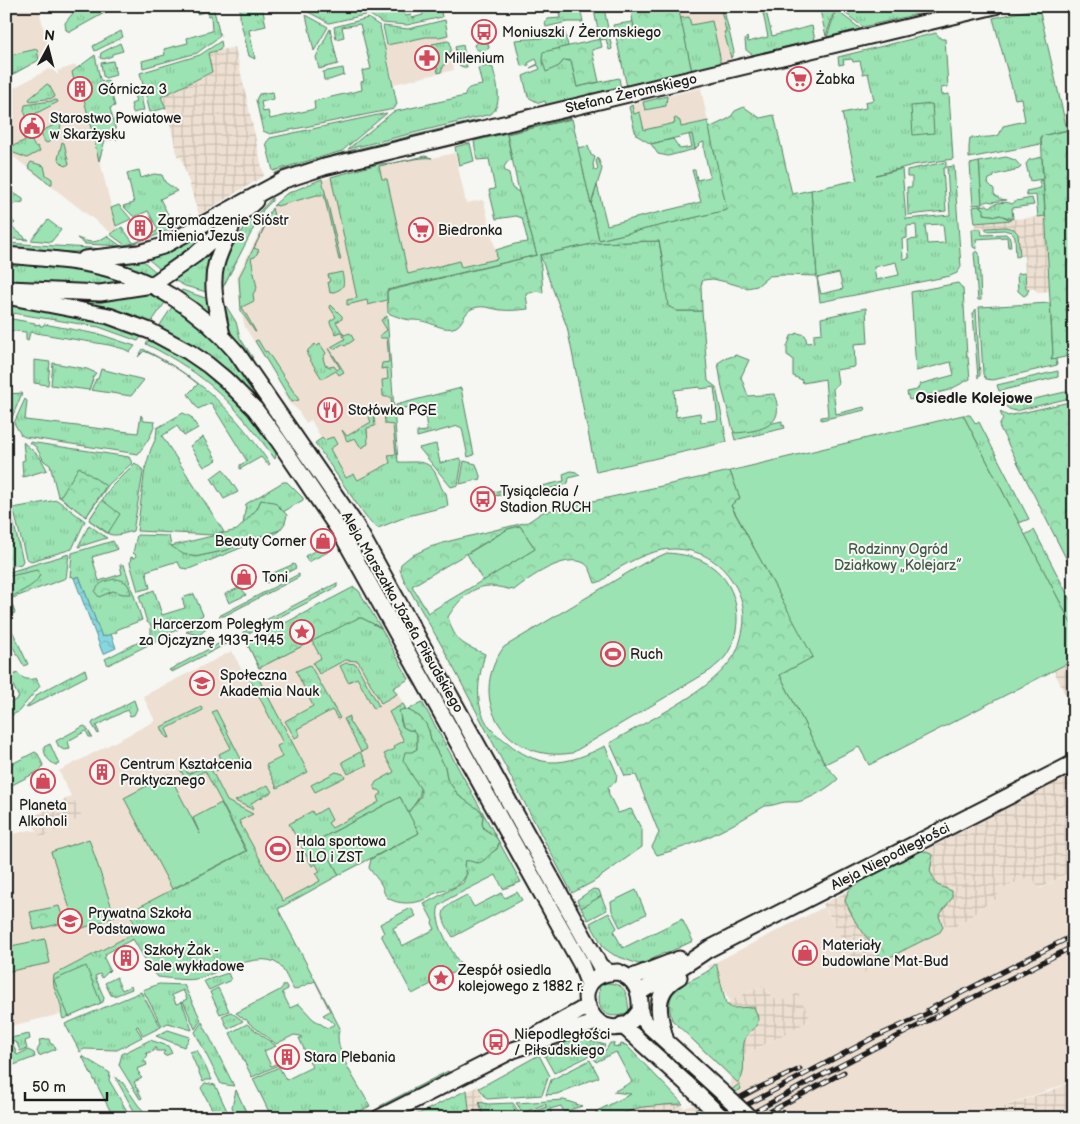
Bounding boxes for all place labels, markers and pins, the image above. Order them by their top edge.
bus stop icon: Moniuszki / Żeromskiego [471,19,497,45]
place label: Moniuszki / Żeromskiego [502,23,661,41]
pharmacy icon: Millenium [414,45,440,71]
place label: Millenium [444,50,504,67]
supermarket icon: Żabka [786,66,812,92]
place label: Żabka [815,70,855,88]
building icon: Górnicza 3 [67,76,93,102]
place label: Górnicza 3 [98,81,167,98]
place label: Starostwo Powiatowe w Skarżysku [50,110,181,143]
public building icon: Starostwo Powiatowe w Skarżysku [19,113,45,139]
place label: Zgromadzenie Sióstr Imienia Jezus [157,212,290,245]
building icon: Zgromadzenie Sióstr Imienia Jezus [127,215,153,241]
supermarket icon: Biedronka [408,217,434,243]
place label: Biedronka [438,222,502,239]
restaurant icon: Stołówka PGE [317,397,343,423]
place label: Stołówka PGE [348,402,437,419]
place label: Tysiąclecia / Stadion RUCH [500,483,592,516]
bus stop icon: Tysiąclecia / Stadion RUCH [470,486,496,512]
shop icon: Beauty Corner [310,528,336,554]
place label: Beauty Corner [215,533,307,550]
shop icon: Toni [231,564,257,590]
place label: Toni [262,569,288,586]
place label: Harcerzom Poległym za Ojczyznę 1939-1945 [139,616,284,649]
place icon: Harcerzom Poległym za Ojczyznę 1939-1945 [289,619,315,645]
sports icon: Ruch [600,641,626,667]
place label: Ruch [630,646,663,663]
place label: Społeczna Akademia Nauk [220,667,319,700]
school or university icon: Społeczna Akademia Nauk [189,670,215,696]
place label: Centrum Kształcenia Praktycznego [120,756,252,789]
building icon: Centrum Kształcenia Praktycznego [89,759,115,785]
shop icon: Planeta Alkoholi [30,768,56,794]
place label: Planeta Alkoholi [19,797,67,830]
place label: Hala sportowa II LO i ZST [296,833,386,866]
sports icon: Hala sportowa II LO i ZST [265,836,291,862]
place label: Prywatna Szkoła Podstawowa [88,905,192,938]
school or university icon: Prywatna Szkoła Podstawowa [57,908,83,934]
place label: Materiały budowlane Mat-Bud [822,937,949,970]
shop icon: Materiały budowlane Mat-Bud [792,940,818,966]
place label: Szkoły Żak - Sale wykładowe [144,941,244,975]
building icon: Szkoły Żak - Sale wykładowe [113,945,139,971]
place label: Zespół osiedla kolejowego z 1882 r. [457,962,584,995]
place icon: Zespół osiedla kolejowego z 1882 r. [428,965,454,991]
place label: Niepodległości / Piłsudskiego [514,1026,610,1059]
bus stop icon: Niepodległości / Piłsudskiego [483,1029,509,1055]
building icon: Stara Plebania [274,1044,300,1070]
place label: Stara Plebania [304,1049,396,1066]

